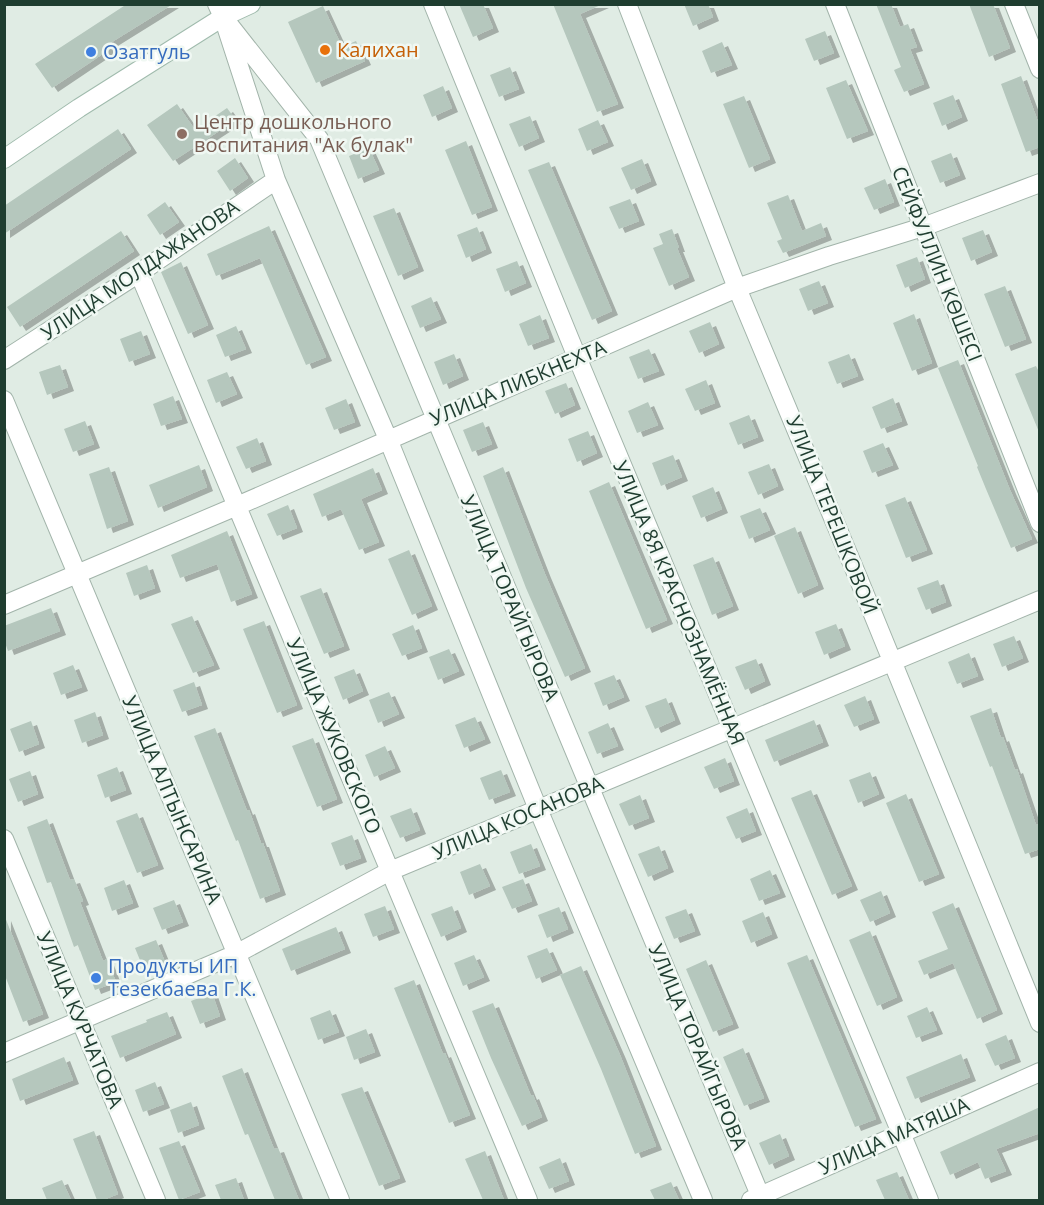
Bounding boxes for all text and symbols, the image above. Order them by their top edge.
place label: Калихан [337,36,419,63]
place label: Oзатгуль [103,38,191,65]
marker: Калихан [318,43,332,57]
marker: Oзатгуль [84,45,98,59]
place label: Центр дошкольного воспитания "Ак булак" [194,108,413,158]
marker: Центр дошкольного воспитания "Ак булак" [175,127,189,141]
street label: СЕЙФУЛЛИН КӨШЕСІ [886,162,989,365]
street label: УЛИЦА МОЛДАЖАНОВА [35,193,244,346]
street label: УЛИЦА ЛИБКНЕХТА [426,333,610,432]
street label: УЛИЦА ТЕРЕШКОВОЙ [780,412,885,618]
street label: УЛИЦА 8Я КРАСНОЗНАМЁННАЯ [607,457,752,749]
street label: УЛИЦА ТОРАЙГЫРОВА [455,491,566,705]
street label: УЛИЦА ЖУКОВСКОГО [281,634,388,838]
street label: УЛИЦА АЛТЫНСАРИНА [116,692,229,908]
street label: УЛИЦА КОСАНОВА [428,769,608,866]
street label: УЛИЦА КУРЧАТОВА [31,927,130,1113]
street label: УЛИЦА ТОРАЙГЫРОВА [643,940,754,1154]
place label: Продукты ИП Тезекбаева Г.К. [108,952,257,1002]
marker: Продукты ИП Тезекбаева Г.К. [89,971,103,985]
street label: УЛИЦА МАТЯША [814,1090,974,1181]

